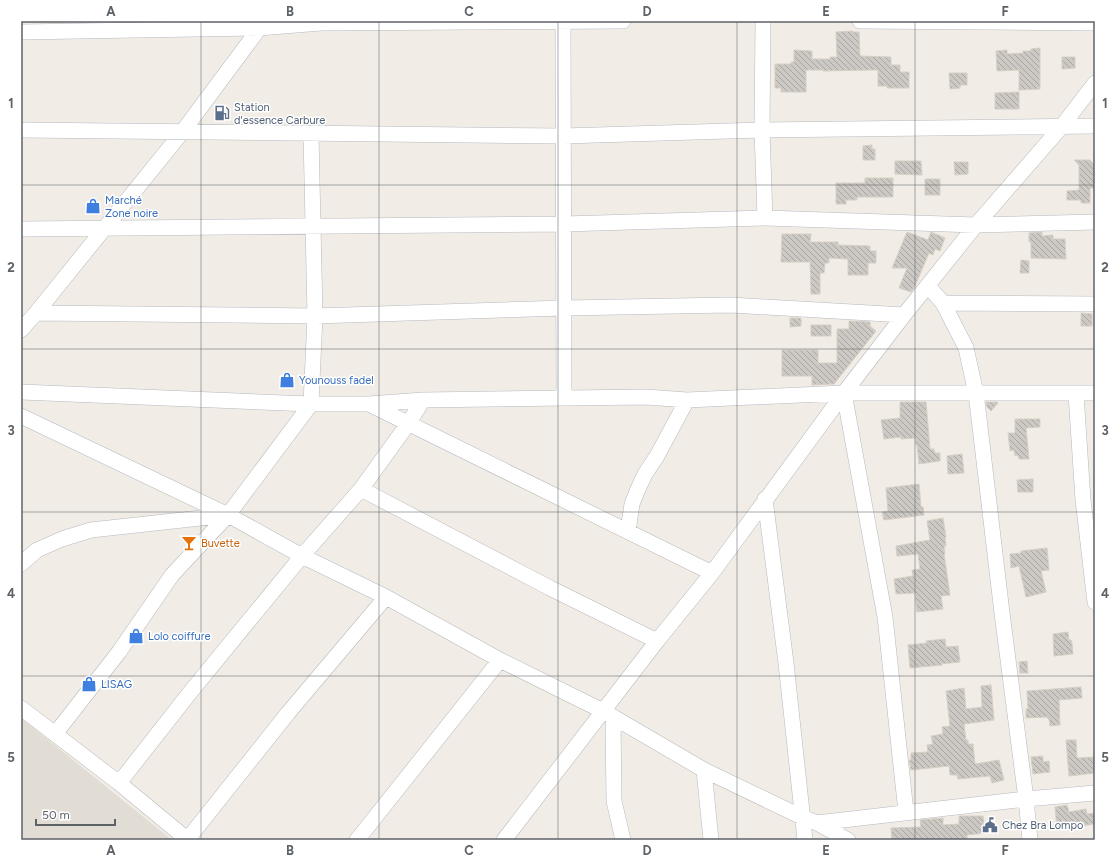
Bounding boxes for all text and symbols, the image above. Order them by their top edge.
text: A [106,4,116,19]
text: B [286,4,294,19]
text: C [464,4,474,19]
text: D [642,4,652,19]
text: E [822,4,830,19]
text: F [1001,4,1009,19]
text: 1 [8,96,14,111]
text: 1 [1102,96,1108,111]
place label: Station d'essence Carbure [234,101,325,127]
fuel station icon: Station d'essence Carbure [213,104,231,122]
place label: Marché Zone noire [105,194,158,220]
shop icon: Marché Zone noire [84,197,102,215]
text: 2 [7,260,15,275]
text: 2 [1101,260,1109,275]
shop icon: Younouss fadel [278,371,296,389]
place label: Younouss fadel [299,374,374,387]
text: 3 [7,423,15,438]
text: 3 [1101,423,1109,438]
bar icon: Buvette [180,534,198,552]
place label: Buvette [201,537,240,550]
text: 4 [7,586,15,601]
text: 4 [1101,586,1109,601]
shop icon: Lolo coiffure [127,627,145,645]
place label: Lolo coiffure [148,630,210,643]
shop icon: LISAG [80,675,98,693]
place label: LISAG [101,678,132,691]
text: 5 [7,750,15,765]
text: 5 [1101,750,1109,765]
scale bar [36,801,115,827]
text: 50 m [42,808,70,822]
public building icon: Chez Bra Lompo [981,816,999,834]
place label: Chez Bra Lompo [1002,819,1083,832]
text: A [106,843,116,858]
text: B [286,843,294,858]
text: C [464,843,474,858]
text: D [642,843,652,858]
text: E [822,843,830,858]
text: F [1001,843,1009,858]

